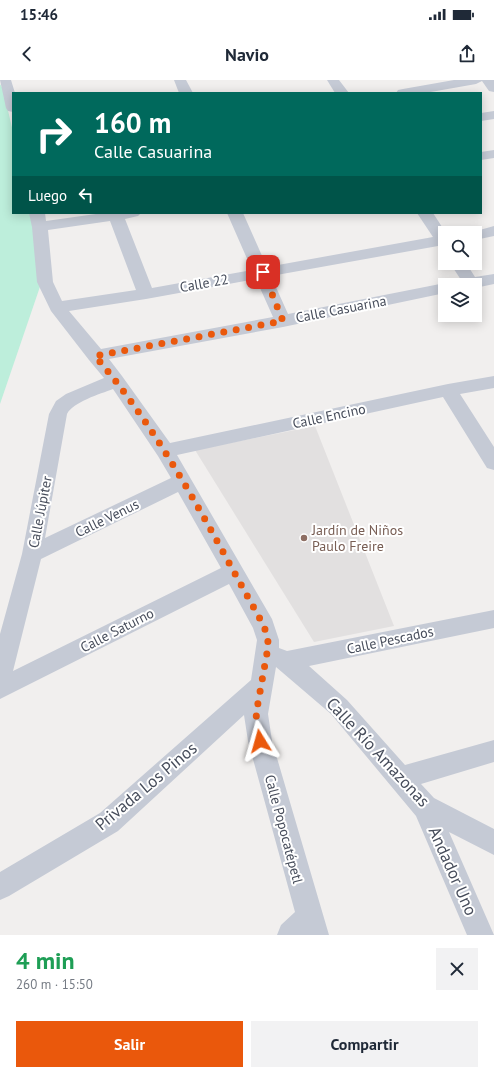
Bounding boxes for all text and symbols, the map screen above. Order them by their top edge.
text: 15:46 [20,5,58,24]
icon: back [16,43,38,65]
text: Navio [225,43,269,66]
icon: share [456,43,478,65]
text: 160 m [94,104,171,141]
icon: right [28,108,80,160]
text: Calle Casuarina [94,140,212,163]
icon: left [75,184,97,206]
text: Luego [28,186,67,205]
map controls [438,226,482,322]
button: search [438,226,482,270]
pin [246,255,280,289]
icon: arrive [252,261,274,283]
street label: Calle 22 [178,270,230,296]
button: layers [438,278,482,322]
street label: Calle Casuarina [294,291,388,327]
street label: Calle Encino [291,399,367,433]
street label: Calle Júpiter [24,474,56,550]
street label: Calle Venus [72,495,142,541]
place label: Jardín de Niños Paulo Freire [311,521,403,555]
marker: Jardín de Niños Paulo Freire [299,533,309,543]
street label: Calle Saturno [77,604,157,656]
street label: Calle Pescados [345,622,435,658]
street label: Calle Río Amazonas [322,693,434,811]
position arrow [239,720,281,762]
street label: Privada Los Pinos [91,737,201,835]
street label: Calle Popocatépetl [261,773,307,885]
street label: Andador Uno [424,823,482,919]
text: 4 min [16,945,75,976]
button: close [436,948,478,990]
text: 260 m · 15:50 [16,976,93,993]
button: Salir [16,1021,243,1067]
button: Compartir [251,1021,478,1067]

